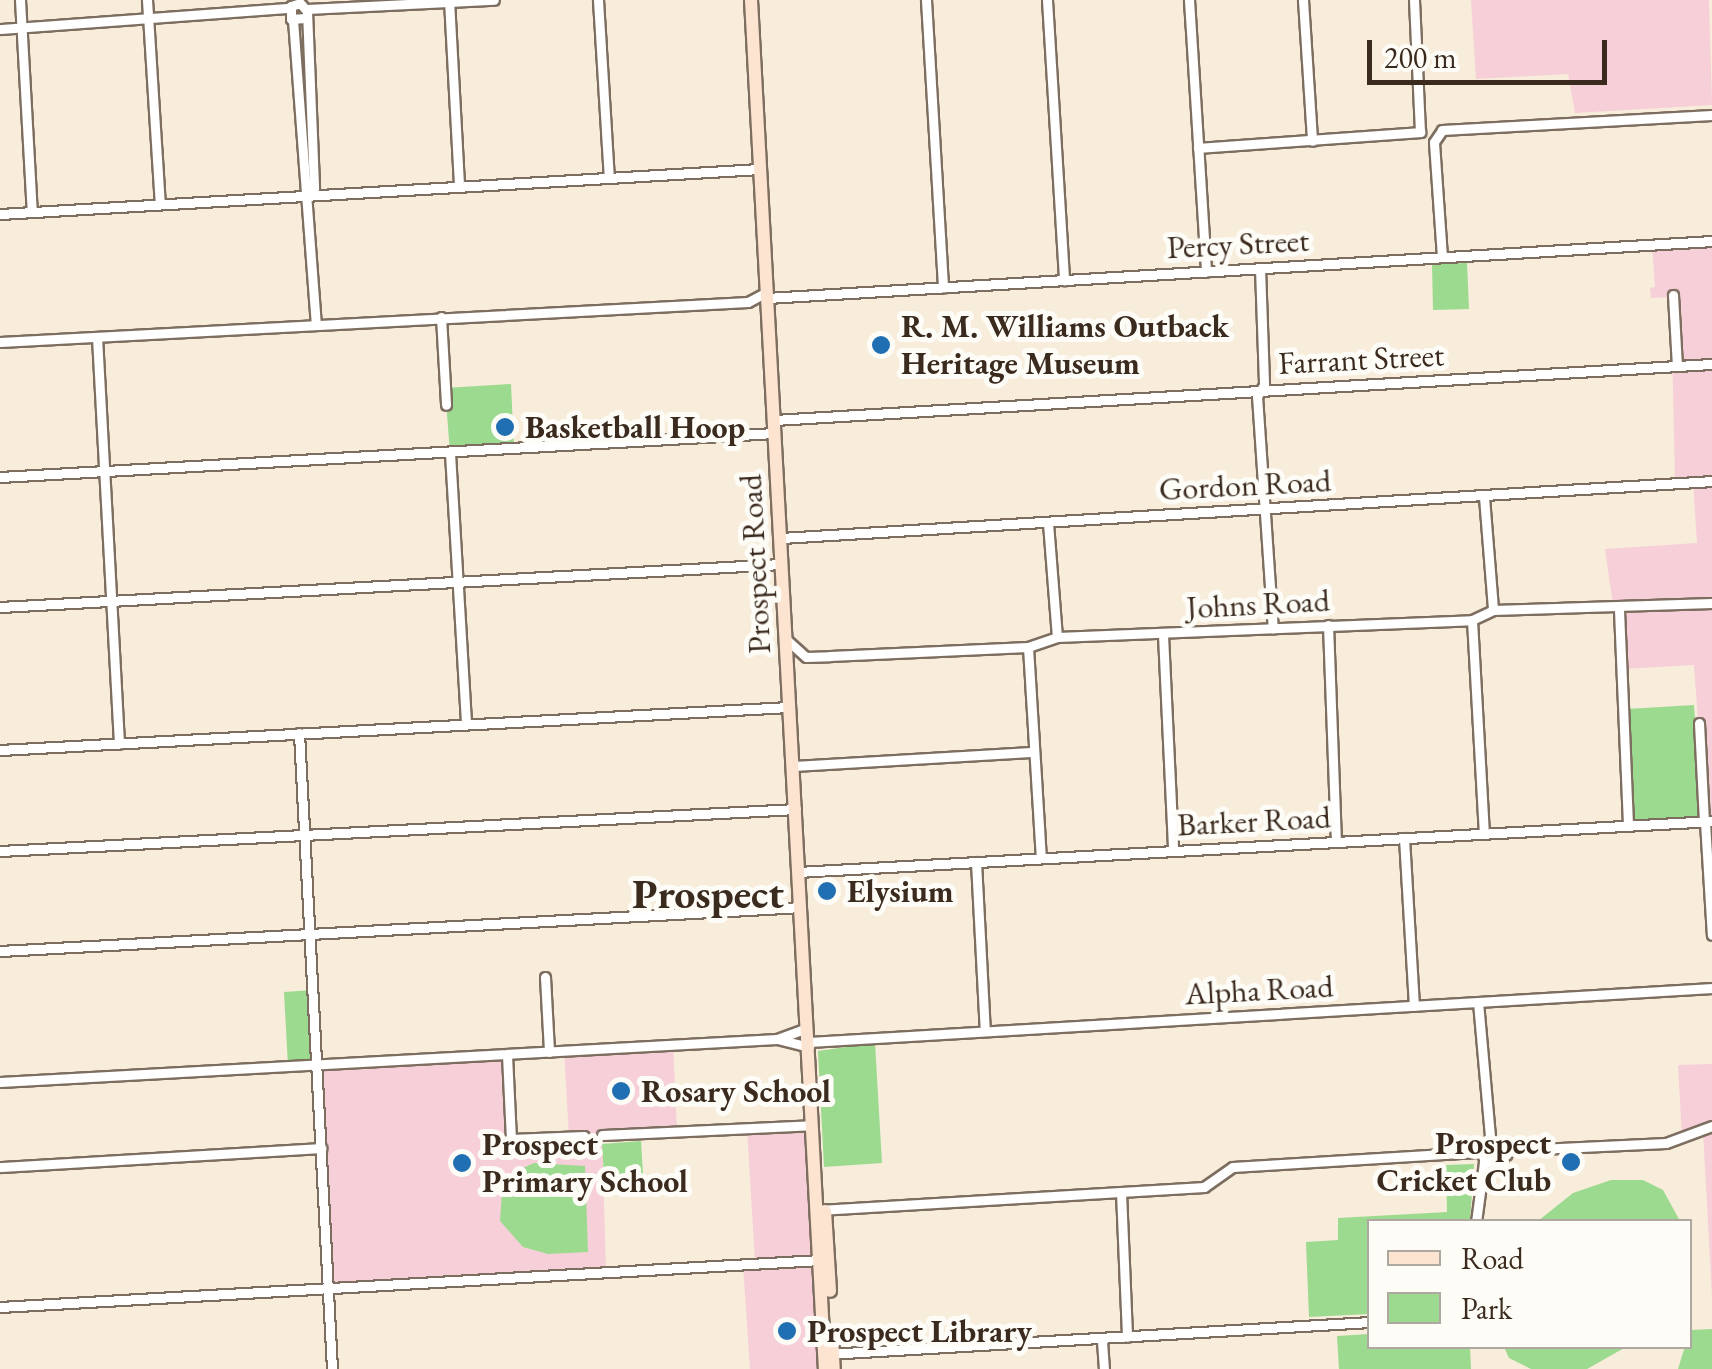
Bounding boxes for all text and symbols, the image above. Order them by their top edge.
scale bar [1372,20,1612,82]
text: 200 m [1384,38,1457,77]
street label: Percy Street [1166,221,1310,267]
place label: R. M. Williams Outback Heritage Museum [901,308,1229,383]
marker: R. M. Williams Outback Heritage Museum [870,334,892,356]
street label: Farrant Street [1277,335,1445,383]
place label: Basketball Hoop [525,408,745,446]
marker: Basketball Hoop [494,416,516,438]
street label: Gordon Road [1158,461,1332,509]
street label: Prospect Road [731,473,779,655]
street label: Johns Road [1185,581,1331,627]
street label: Barker Road [1176,798,1332,844]
district label: Prospect [632,869,784,919]
place label: Elysium [847,872,954,910]
marker: Elysium [816,880,838,902]
street label: Alpha Road [1184,967,1334,1013]
place label: Rosary School [641,1072,831,1110]
marker: Rosary School [610,1080,632,1102]
place label: Prospect Cricket Club [1376,1125,1551,1200]
place label: Prospect Primary School [482,1126,688,1201]
marker: Prospect Cricket Club [1560,1151,1582,1173]
marker: Prospect Primary School [451,1152,473,1174]
legend [1367,1219,1692,1349]
text: Road [1461,1239,1524,1278]
text: Park [1461,1289,1512,1328]
place label: Prospect Library [807,1312,1032,1350]
marker: Prospect Library [776,1320,798,1342]

